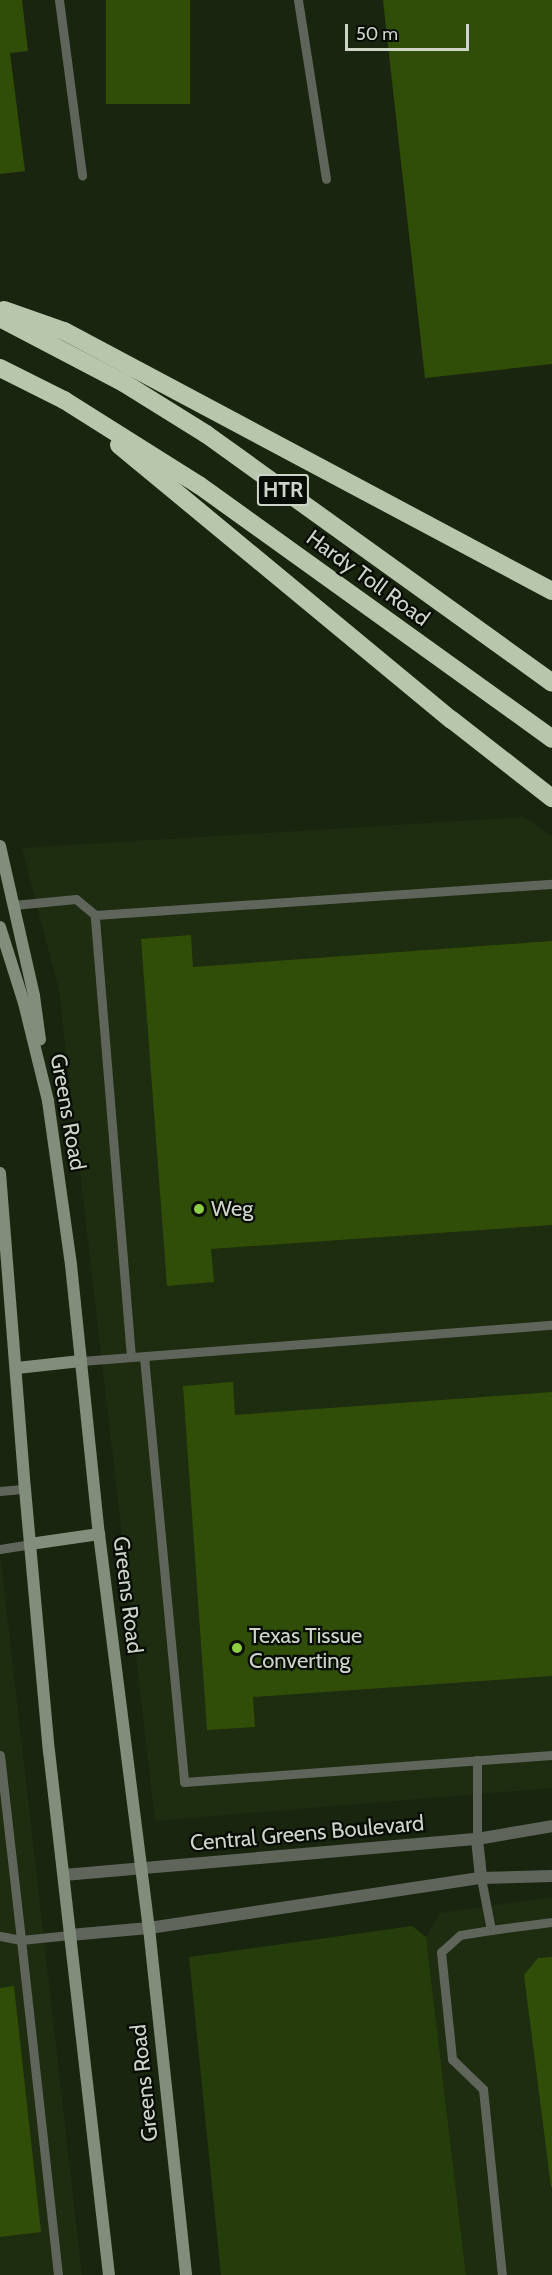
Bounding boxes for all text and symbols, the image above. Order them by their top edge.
scale bar [348,12,472,50]
text: 50 m [356,23,398,45]
road number: HTR [256,472,310,508]
street label: Hardy Toll Road [301,524,435,632]
street label: Greens Road [45,1052,91,1172]
place label: Weg [211,1196,253,1222]
marker: Weg [192,1202,206,1216]
street label: Greens Road [108,1535,148,1655]
place label: Texas Tissue Converting [249,1622,362,1674]
marker: Texas Tissue Converting [230,1641,244,1655]
street label: Central Greens Boulevard [189,1810,425,1856]
street label: Greens Road [125,2023,163,2143]

